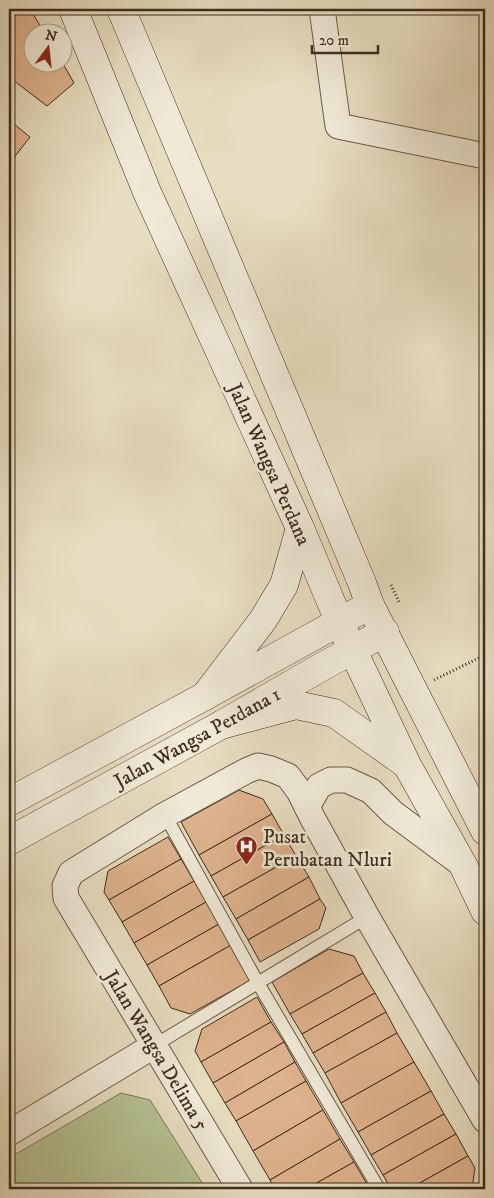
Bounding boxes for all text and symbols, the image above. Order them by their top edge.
north arrow [22,22,72,72]
scale bar [312,22,378,54]
text: N [43,26,59,47]
text: 20 m [319,31,349,50]
street label: Jalan Wangsa Perdana [221,378,316,550]
street label: Jalan Wangsa Perdana 1 [108,682,285,795]
place label: Pusat Perubatan Nluri [263,825,392,873]
hospital icon: Pusat Perubatan Nluri [235,835,259,866]
street label: Jalan Wangsa Delima 5 [97,964,213,1136]

